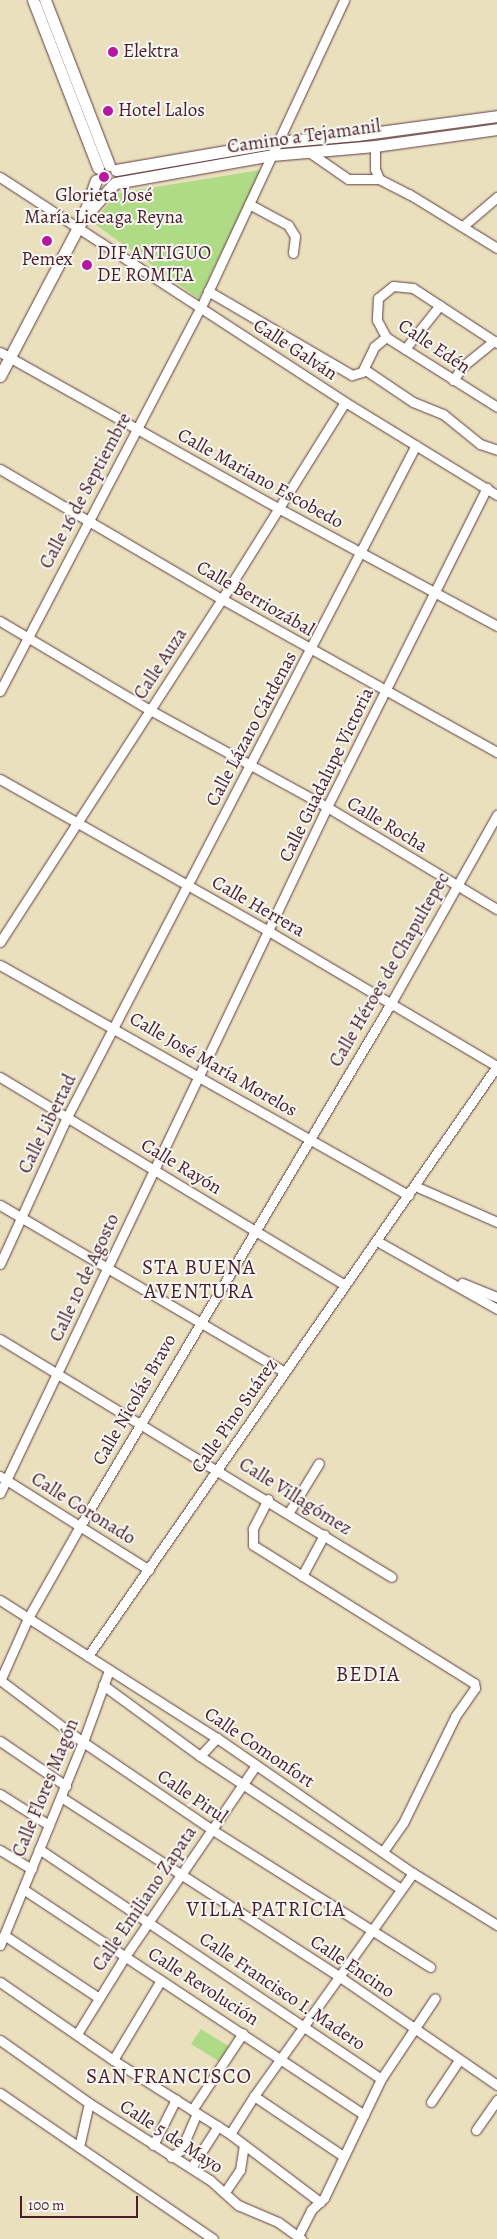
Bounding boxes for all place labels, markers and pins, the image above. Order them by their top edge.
place label: Elektra [123,41,179,63]
marker: Elektra [107,46,119,58]
place label: Hotel Lalos [118,100,205,122]
marker: Hotel Lalos [102,105,114,117]
marker: Glorieta José María Liceaga Reyna [98,171,110,183]
place label: Glorieta José María Liceaga Reyna [24,185,184,229]
marker: Pemex [41,235,53,247]
place label: DIF ANTIGUO DE ROMITA [97,243,211,287]
place label: Pemex [21,249,73,271]
marker: DIF ANTIGUO DE ROMITA [81,259,93,271]

